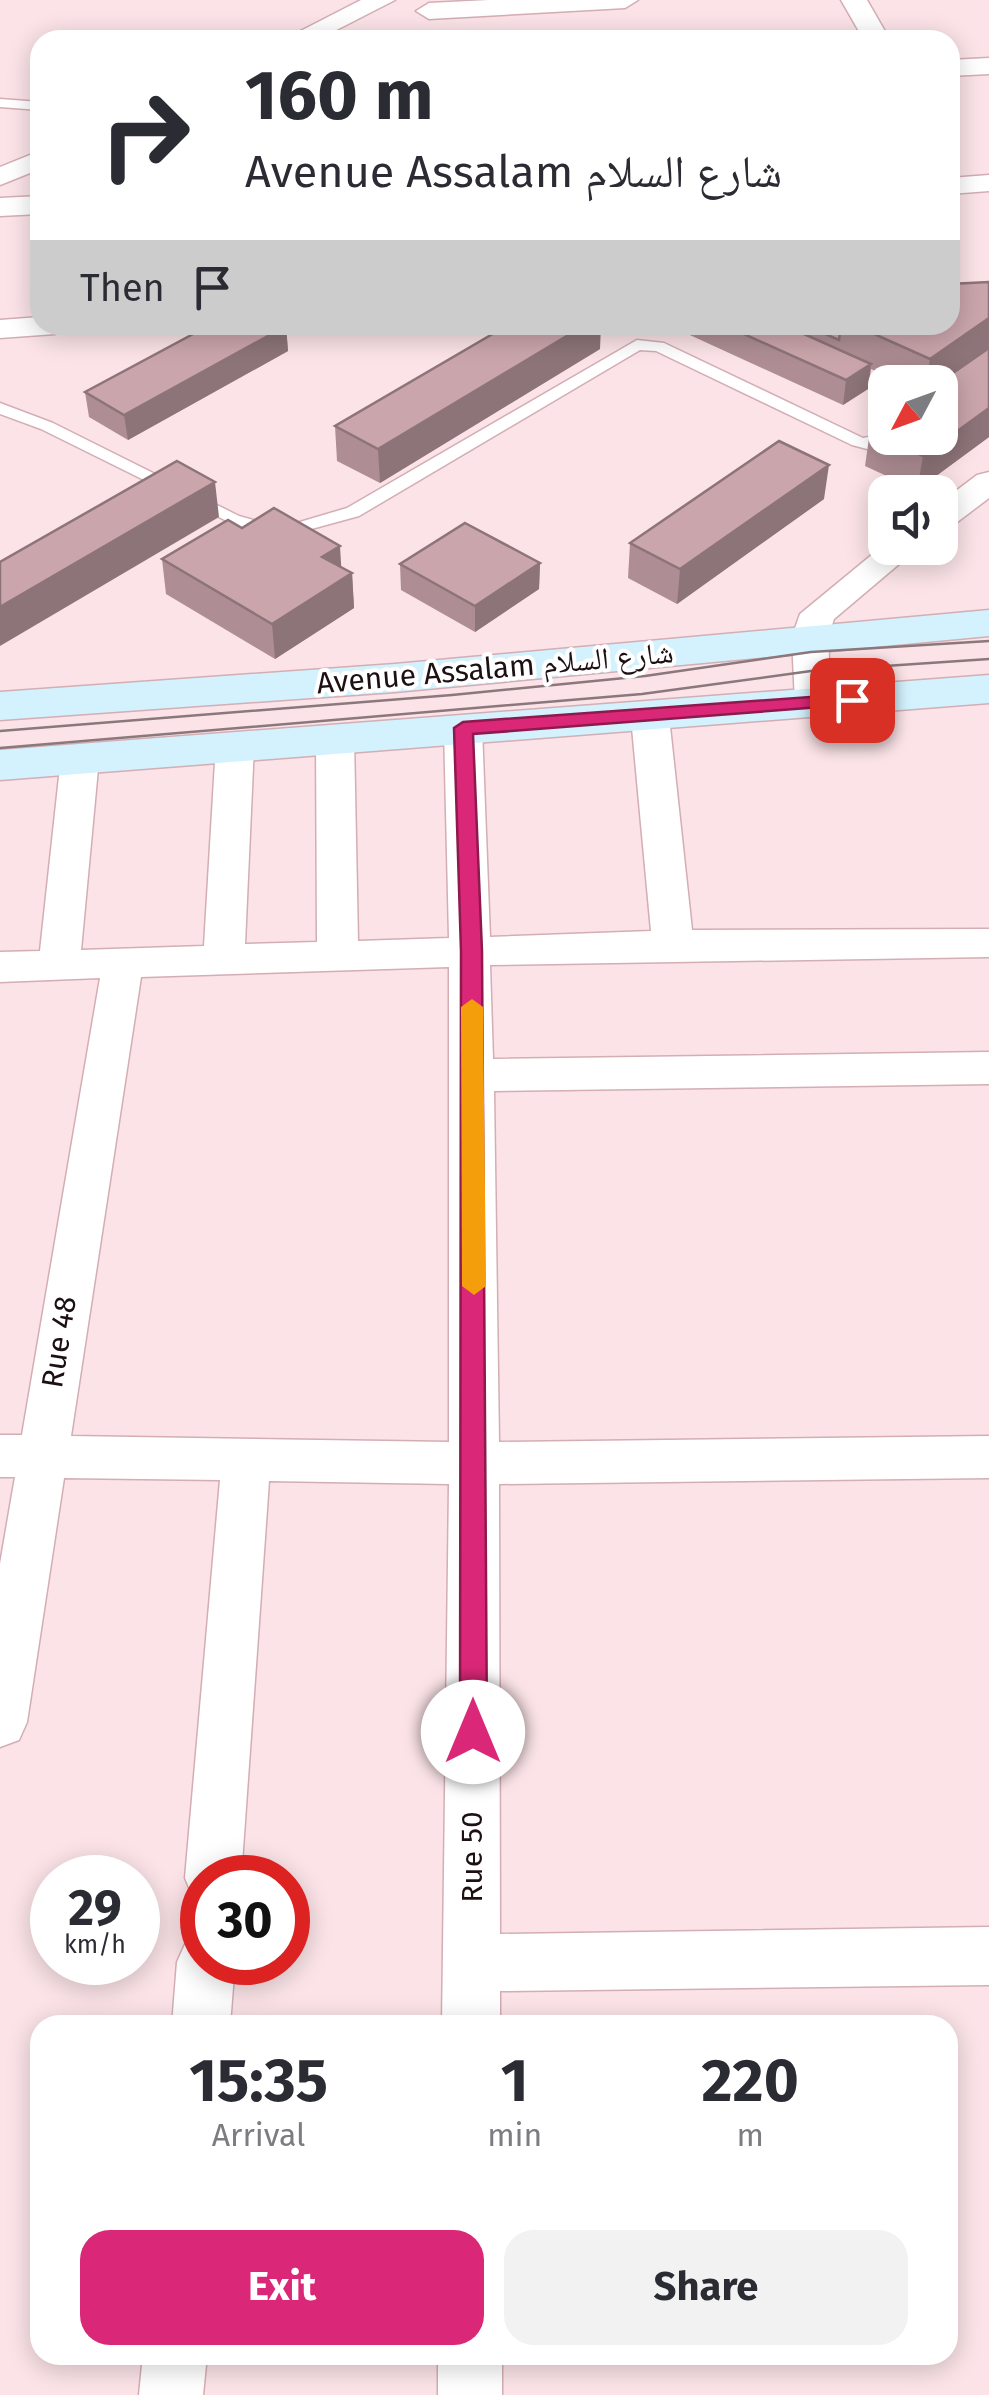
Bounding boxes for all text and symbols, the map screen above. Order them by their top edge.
text: 160 m [245,54,434,138]
icon: right [80,70,210,200]
text: Avenue Assalam شارع السلام [245,145,782,199]
icon: arrive [185,260,240,315]
text: Then [80,265,165,311]
north arrow [868,365,958,455]
map controls [868,365,958,565]
button: sound [868,475,958,565]
street label: Avenue Assalam شارع السلام [315,634,675,703]
pin [810,658,895,743]
icon: arrive [825,673,880,728]
street label: Rue 48 [34,1294,84,1390]
position arrow [421,1680,525,1784]
street label: Rue 50 [454,1811,490,1903]
speed limit sign: 30 [180,1855,310,1985]
text: 29 [68,1878,122,1938]
text: km/h [64,1930,126,1960]
text: 15:35 [189,2045,328,2117]
text: 1 [501,2045,529,2117]
text: 220 [702,2045,799,2117]
text: Arrival [212,2116,305,2154]
text: min [487,2116,542,2154]
text: m [736,2116,764,2154]
button: Exit [80,2230,484,2345]
button: Share [504,2230,908,2345]

